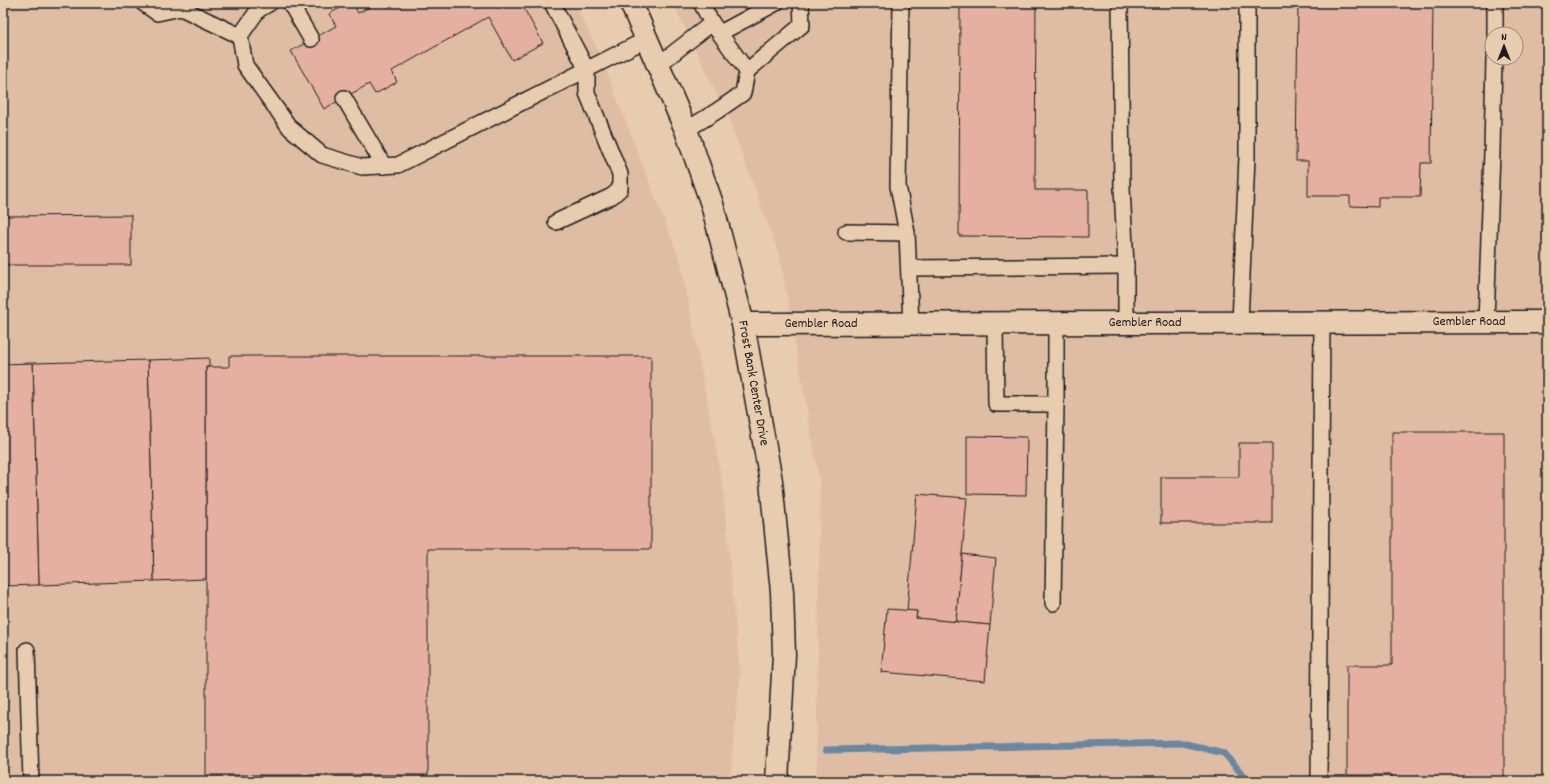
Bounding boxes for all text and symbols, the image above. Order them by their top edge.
north arrow [1484,26,1524,66]
text: N [1501,30,1507,46]
street label: Gembler Road [1433,312,1505,332]
street label: Gembler Road [1109,313,1181,333]
street label: Gembler Road [785,314,857,334]
street label: Frost Bank Center Drive [732,319,774,447]

